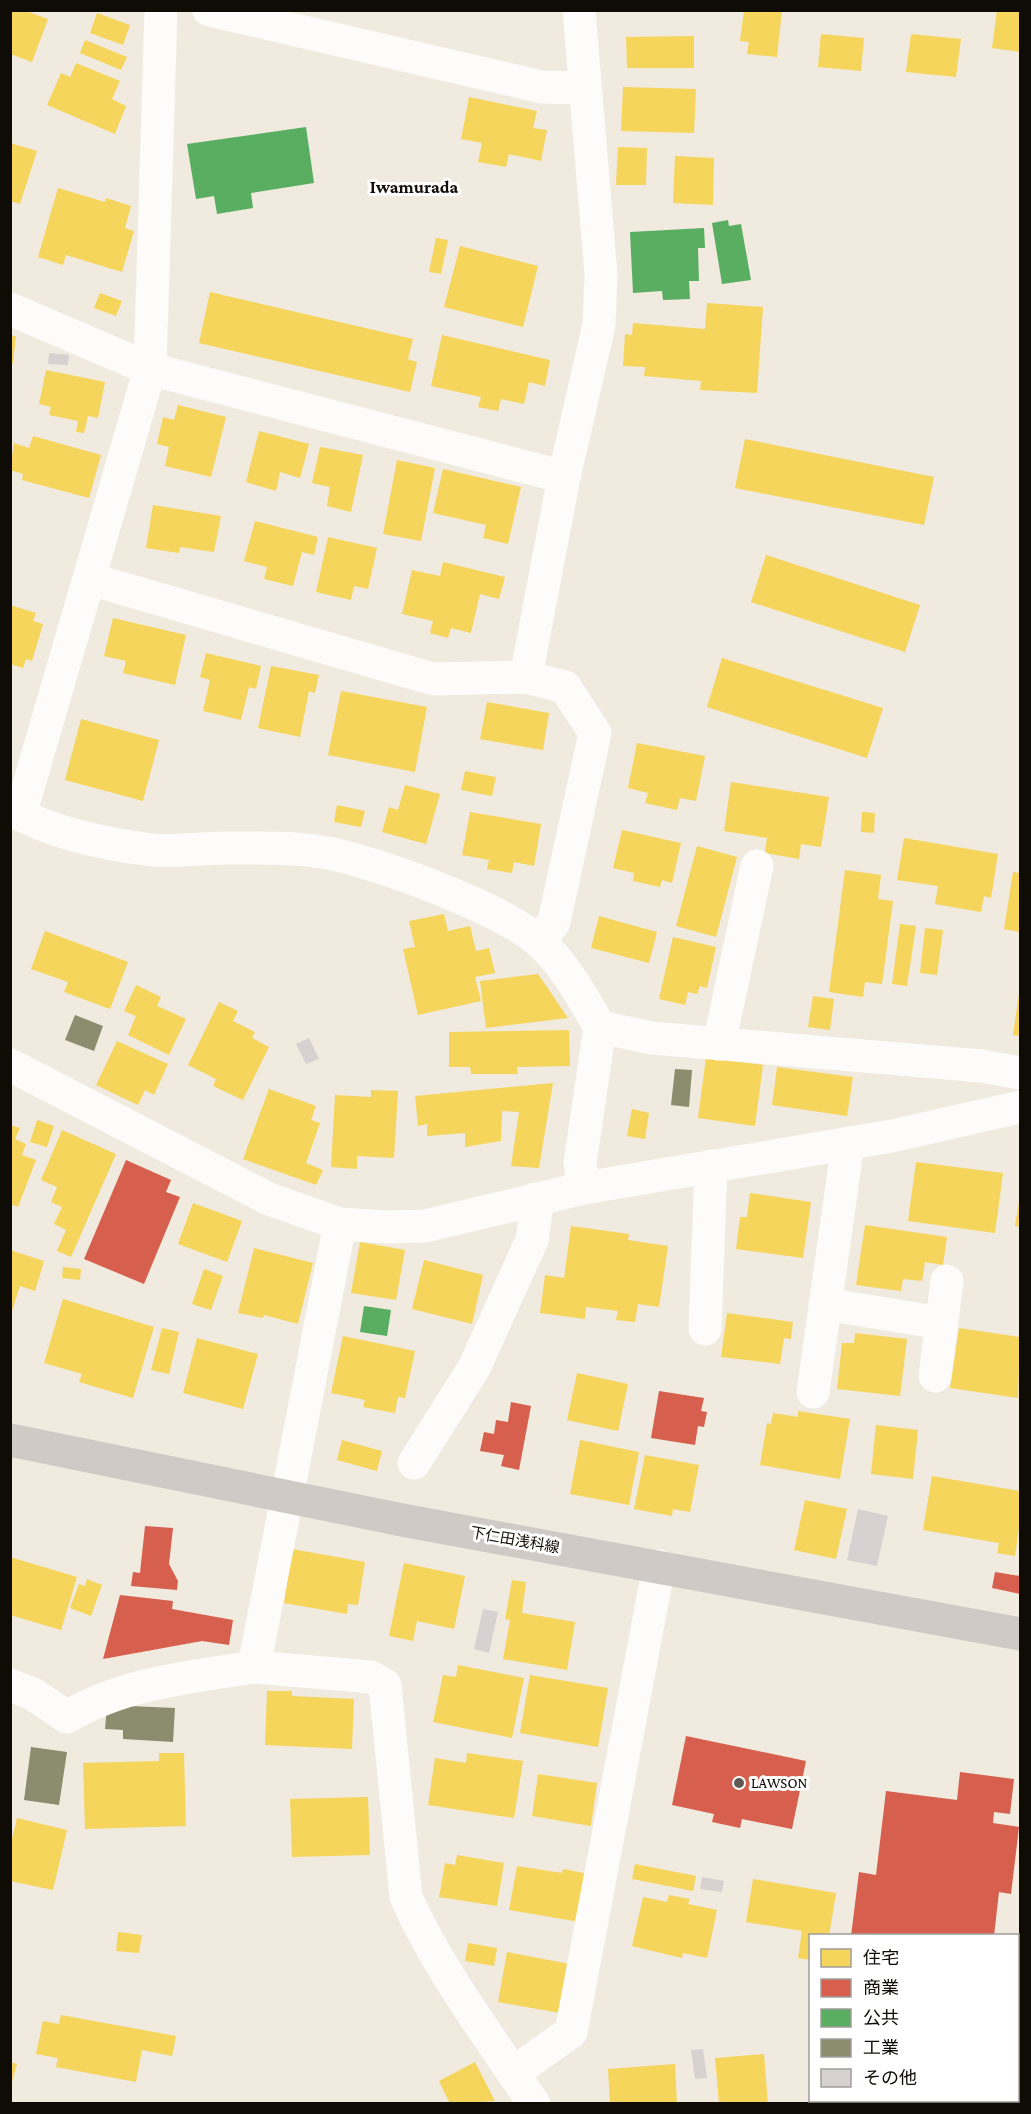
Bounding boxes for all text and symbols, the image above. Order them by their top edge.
district label: Iwamurada [370,177,459,197]
street label: 下仁田浅科線 [469,1523,561,1556]
place label: LAWSON [751,1775,807,1791]
marker: LAWSON [732,1776,746,1790]
legend [809,1934,1019,2102]
text: 住宅 [863,1948,899,1968]
text: 商業 [863,1978,899,1998]
text: 公共 [863,2008,899,2028]
text: 工業 [863,2038,899,2058]
text: その他 [863,2068,917,2088]

